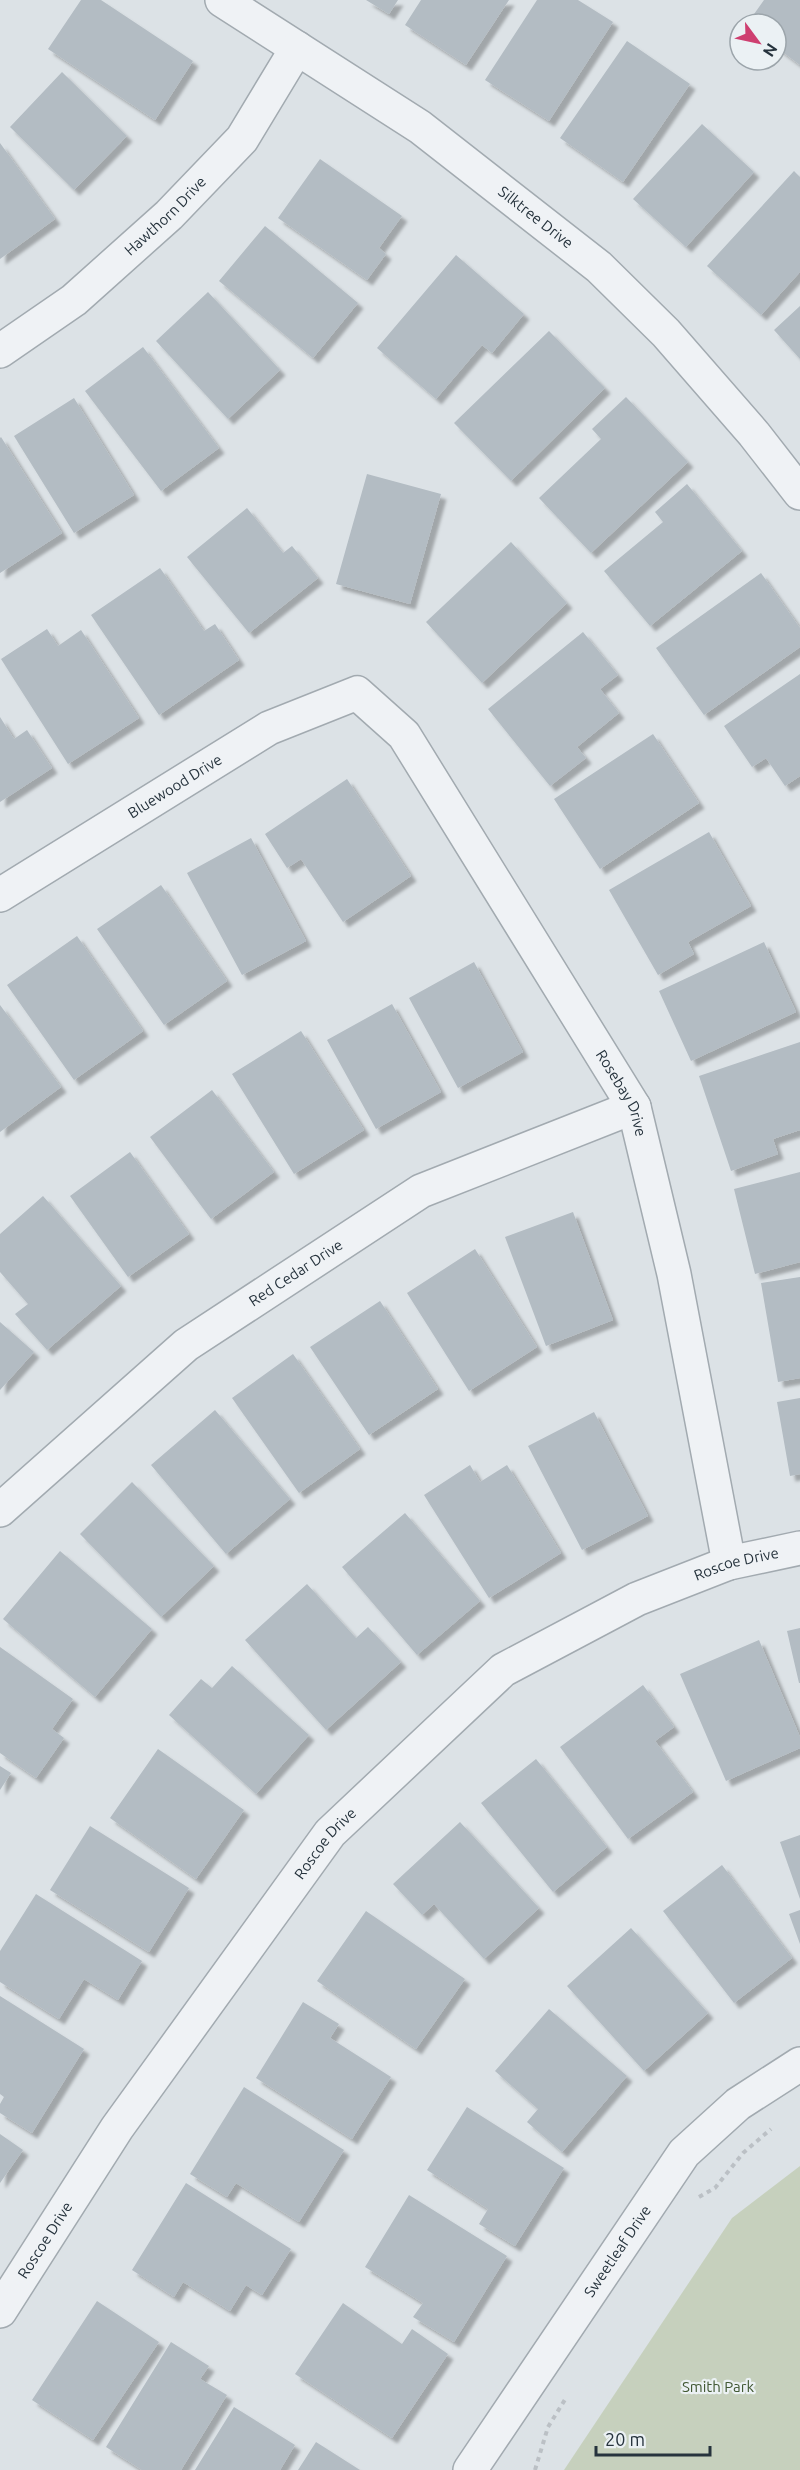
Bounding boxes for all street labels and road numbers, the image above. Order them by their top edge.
street label: Hawthorn Drive [121,173,209,259]
street label: Silktree Drive [495,183,577,251]
street label: Bluewood Drive [125,750,225,821]
street label: Rosebay Drive [593,1047,650,1138]
street label: Red Cedar Drive [246,1236,346,1309]
street label: Roscoe Drive [691,1544,780,1584]
street label: Roscoe Drive [291,1804,359,1882]
street label: Roscoe Drive [14,2199,76,2281]
street label: Sweetleaf Drive [580,2202,654,2300]

